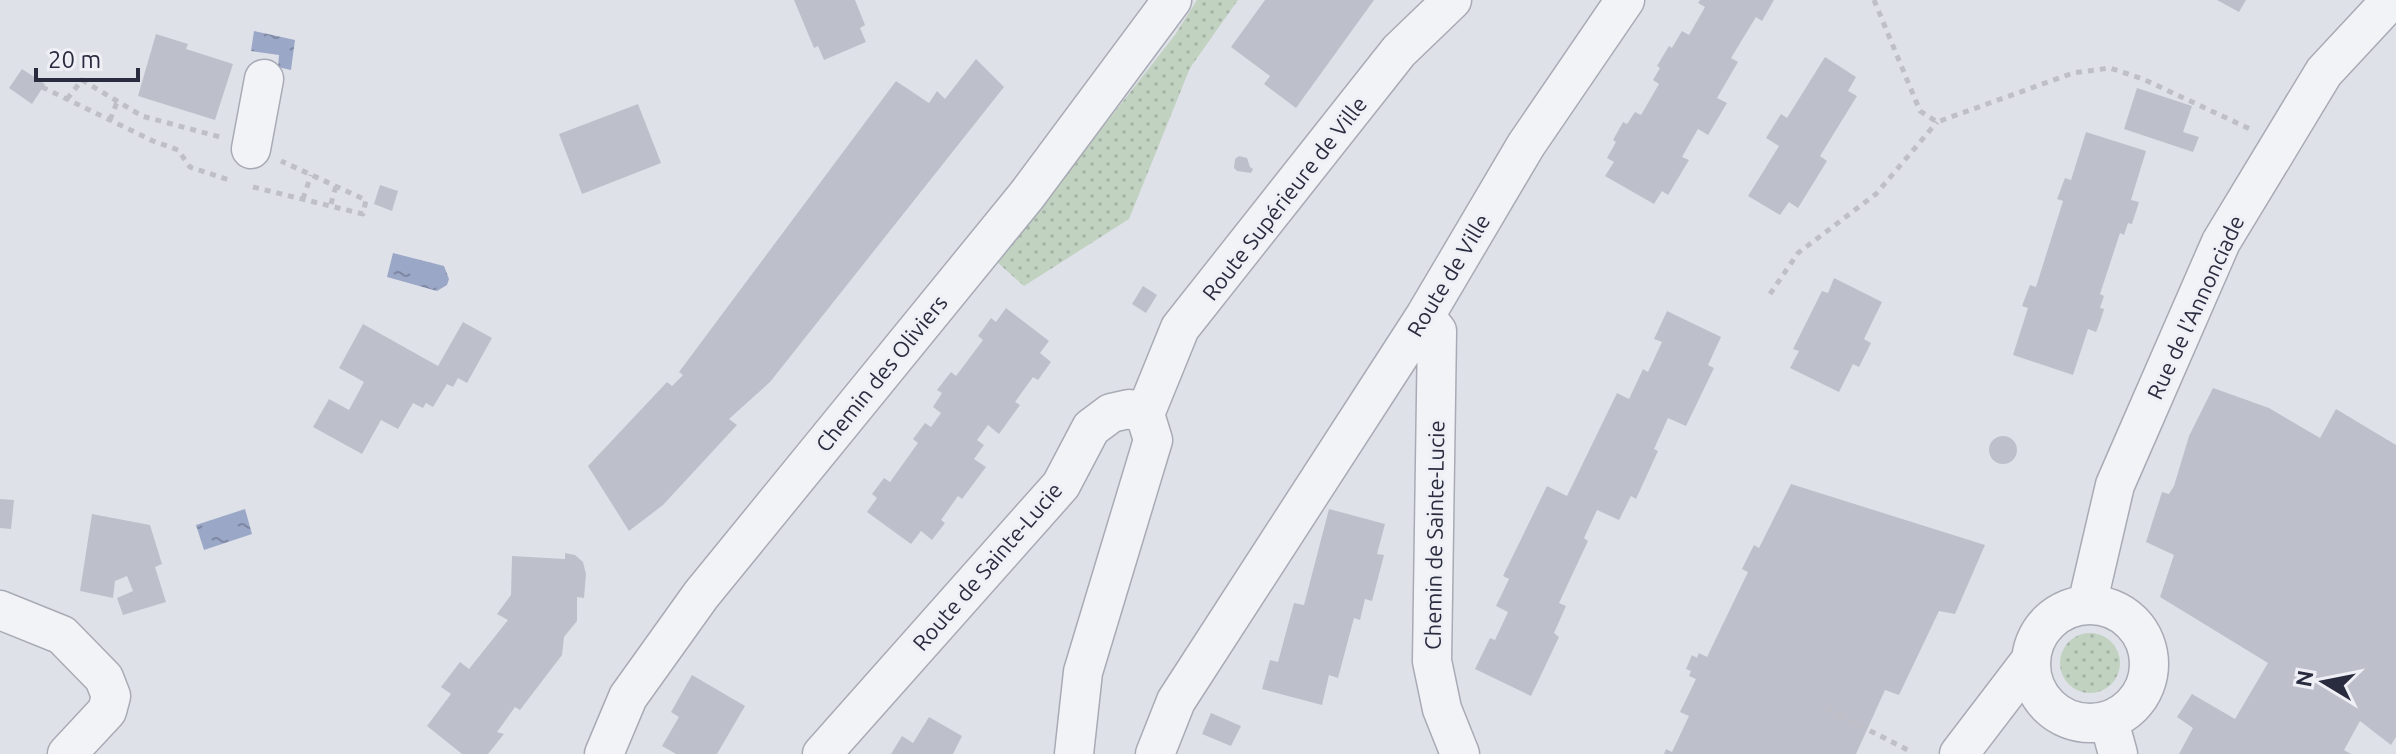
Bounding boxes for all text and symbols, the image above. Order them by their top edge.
scale bar [36,32,138,82]
text: 20 m [48,46,101,73]
street label: Route Supérieure de Ville [1197,91,1371,305]
street label: Route de Ville [1402,209,1494,341]
street label: Rue de l'Annonciade [2141,211,2249,403]
street label: Chemin des Oliviers [810,290,952,456]
street label: Chemin de Sainte-Lucie [1419,420,1449,650]
street label: Route de Sainte-Lucie [907,477,1067,655]
north arrow [2284,642,2364,722]
text: N [2290,668,2318,689]

